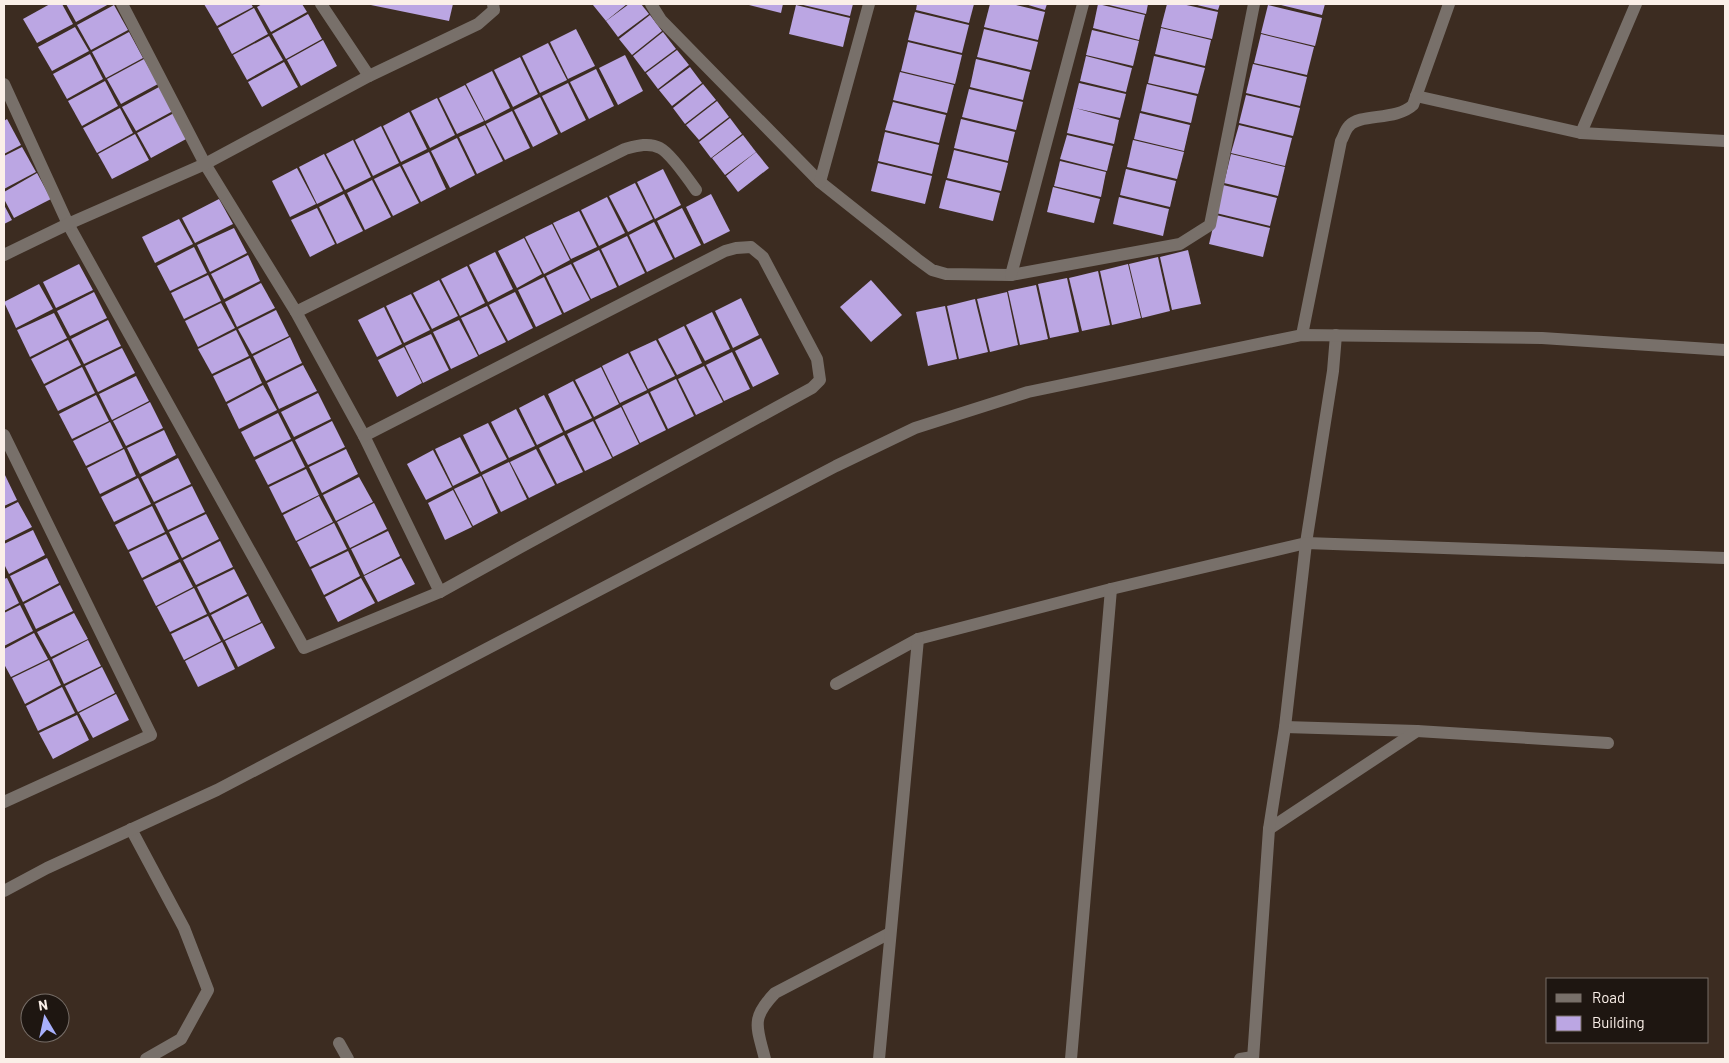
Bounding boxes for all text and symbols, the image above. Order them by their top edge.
legend [1546,978,1709,1043]
text: Road [1592,988,1625,1006]
north arrow [20,993,70,1043]
text: N [37,996,49,1014]
text: Building [1592,1013,1645,1031]

